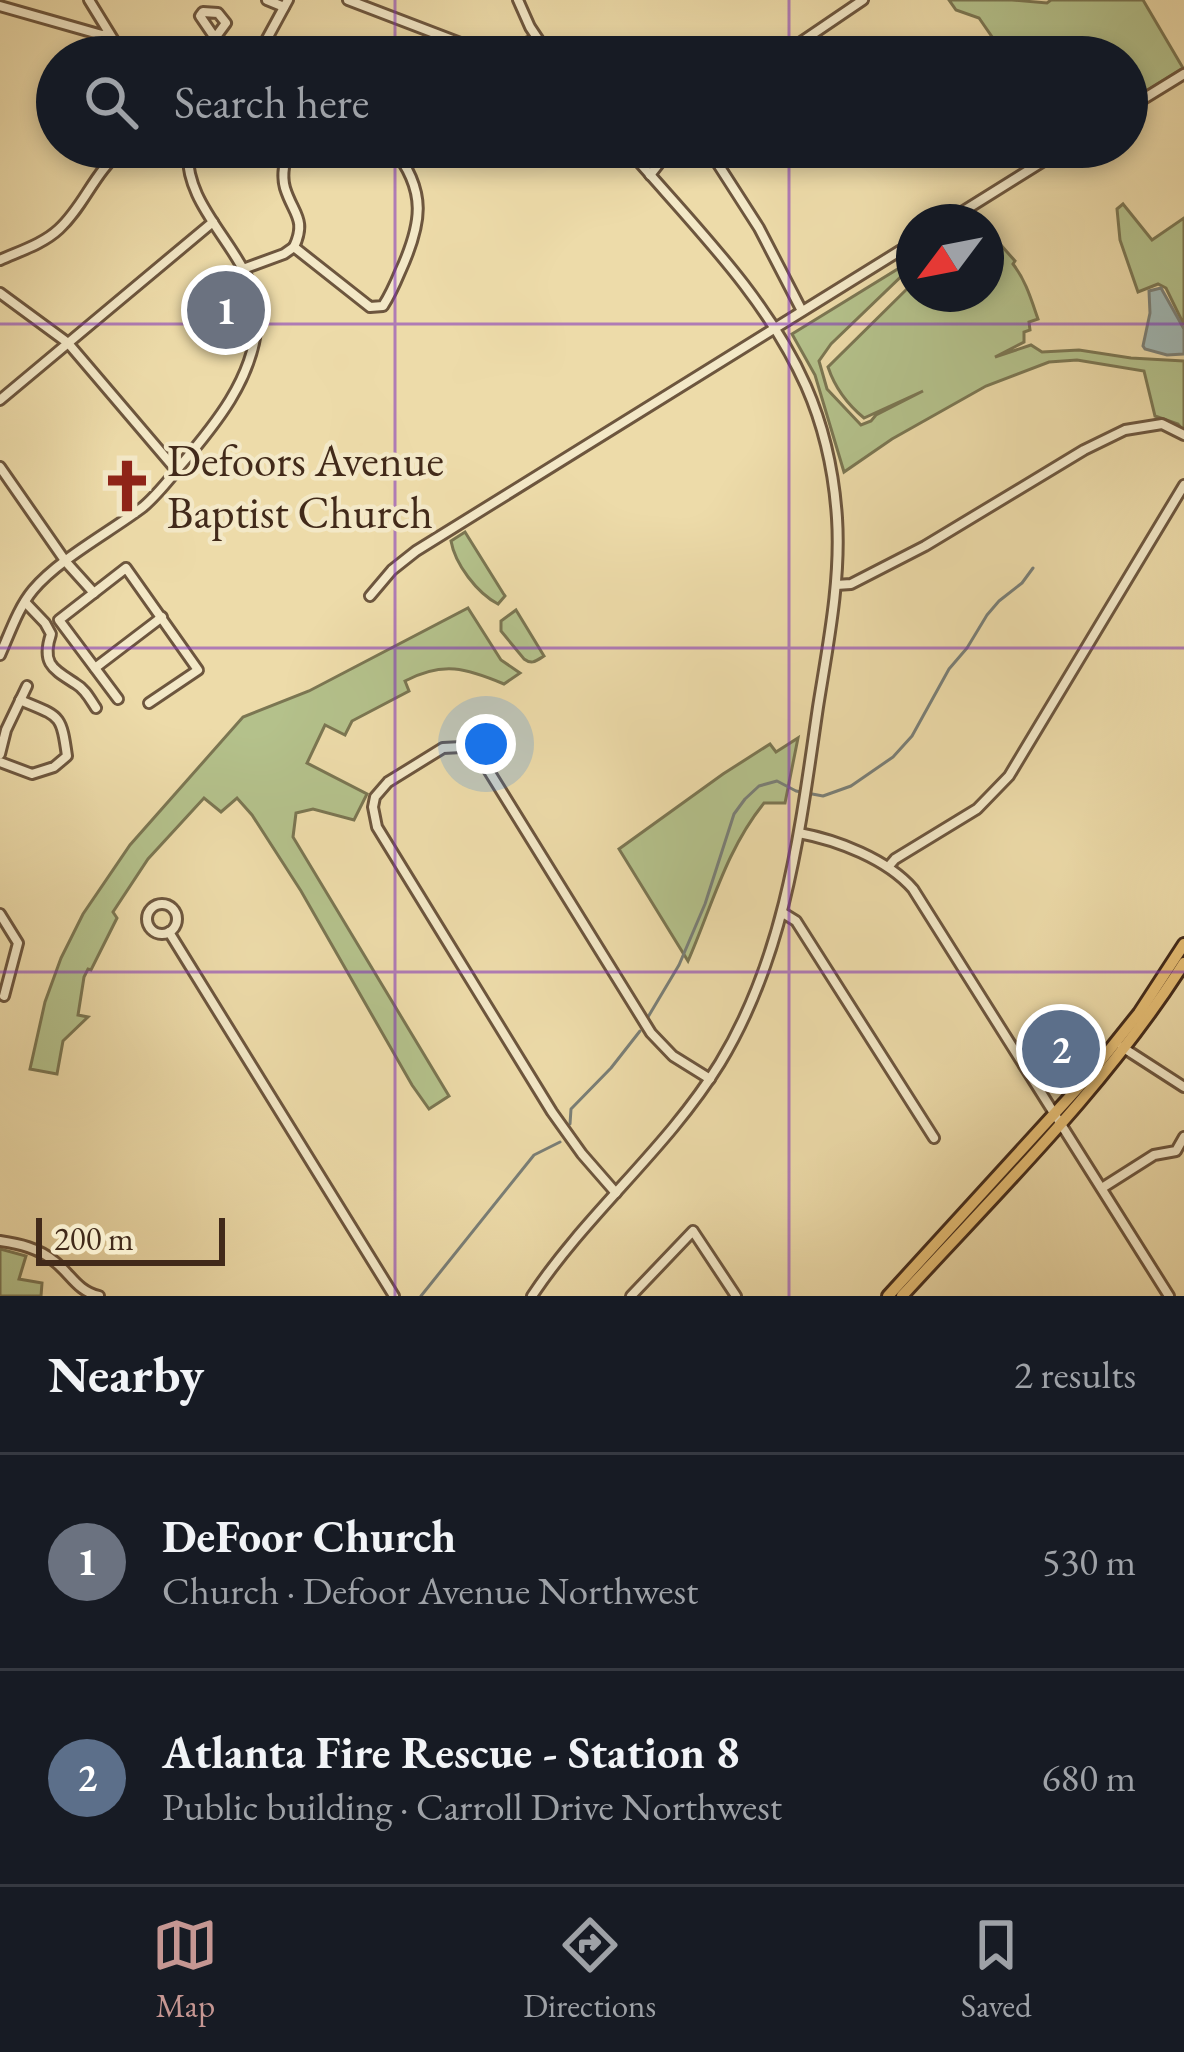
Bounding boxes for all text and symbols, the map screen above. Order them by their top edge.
search box [36,36,1148,168]
icon: search [78,69,144,135]
text: Search here [174,73,369,131]
north arrow [896,204,1004,312]
pin: 1 [187,265,265,355]
place label: Defoors Avenue Baptist Church [167,431,444,541]
church icon: Defoors Avenue Baptist Church [98,457,156,515]
your location [456,714,516,774]
pin: 2 [1022,1004,1100,1094]
scale bar [36,1212,225,1265]
text: 200 m [54,1217,134,1260]
text: Nearby [48,1341,204,1407]
text: 2 results [1014,1349,1136,1400]
text: DeFoor Church [162,1507,456,1565]
text: 1 [77,1536,97,1587]
text: 530 m [1042,1536,1136,1587]
text: Church · Defoor Avenue Northwest [162,1565,698,1616]
text: Atlanta Fire Rescue - Station 8 [162,1723,739,1781]
text: 2 [77,1752,97,1803]
text: 680 m [1042,1752,1136,1803]
text: Public building · Carroll Drive Northwest [162,1781,782,1832]
tab: Map [152,1912,218,2027]
tab: Directions [523,1912,656,2027]
tab: Saved [961,1912,1032,2027]

